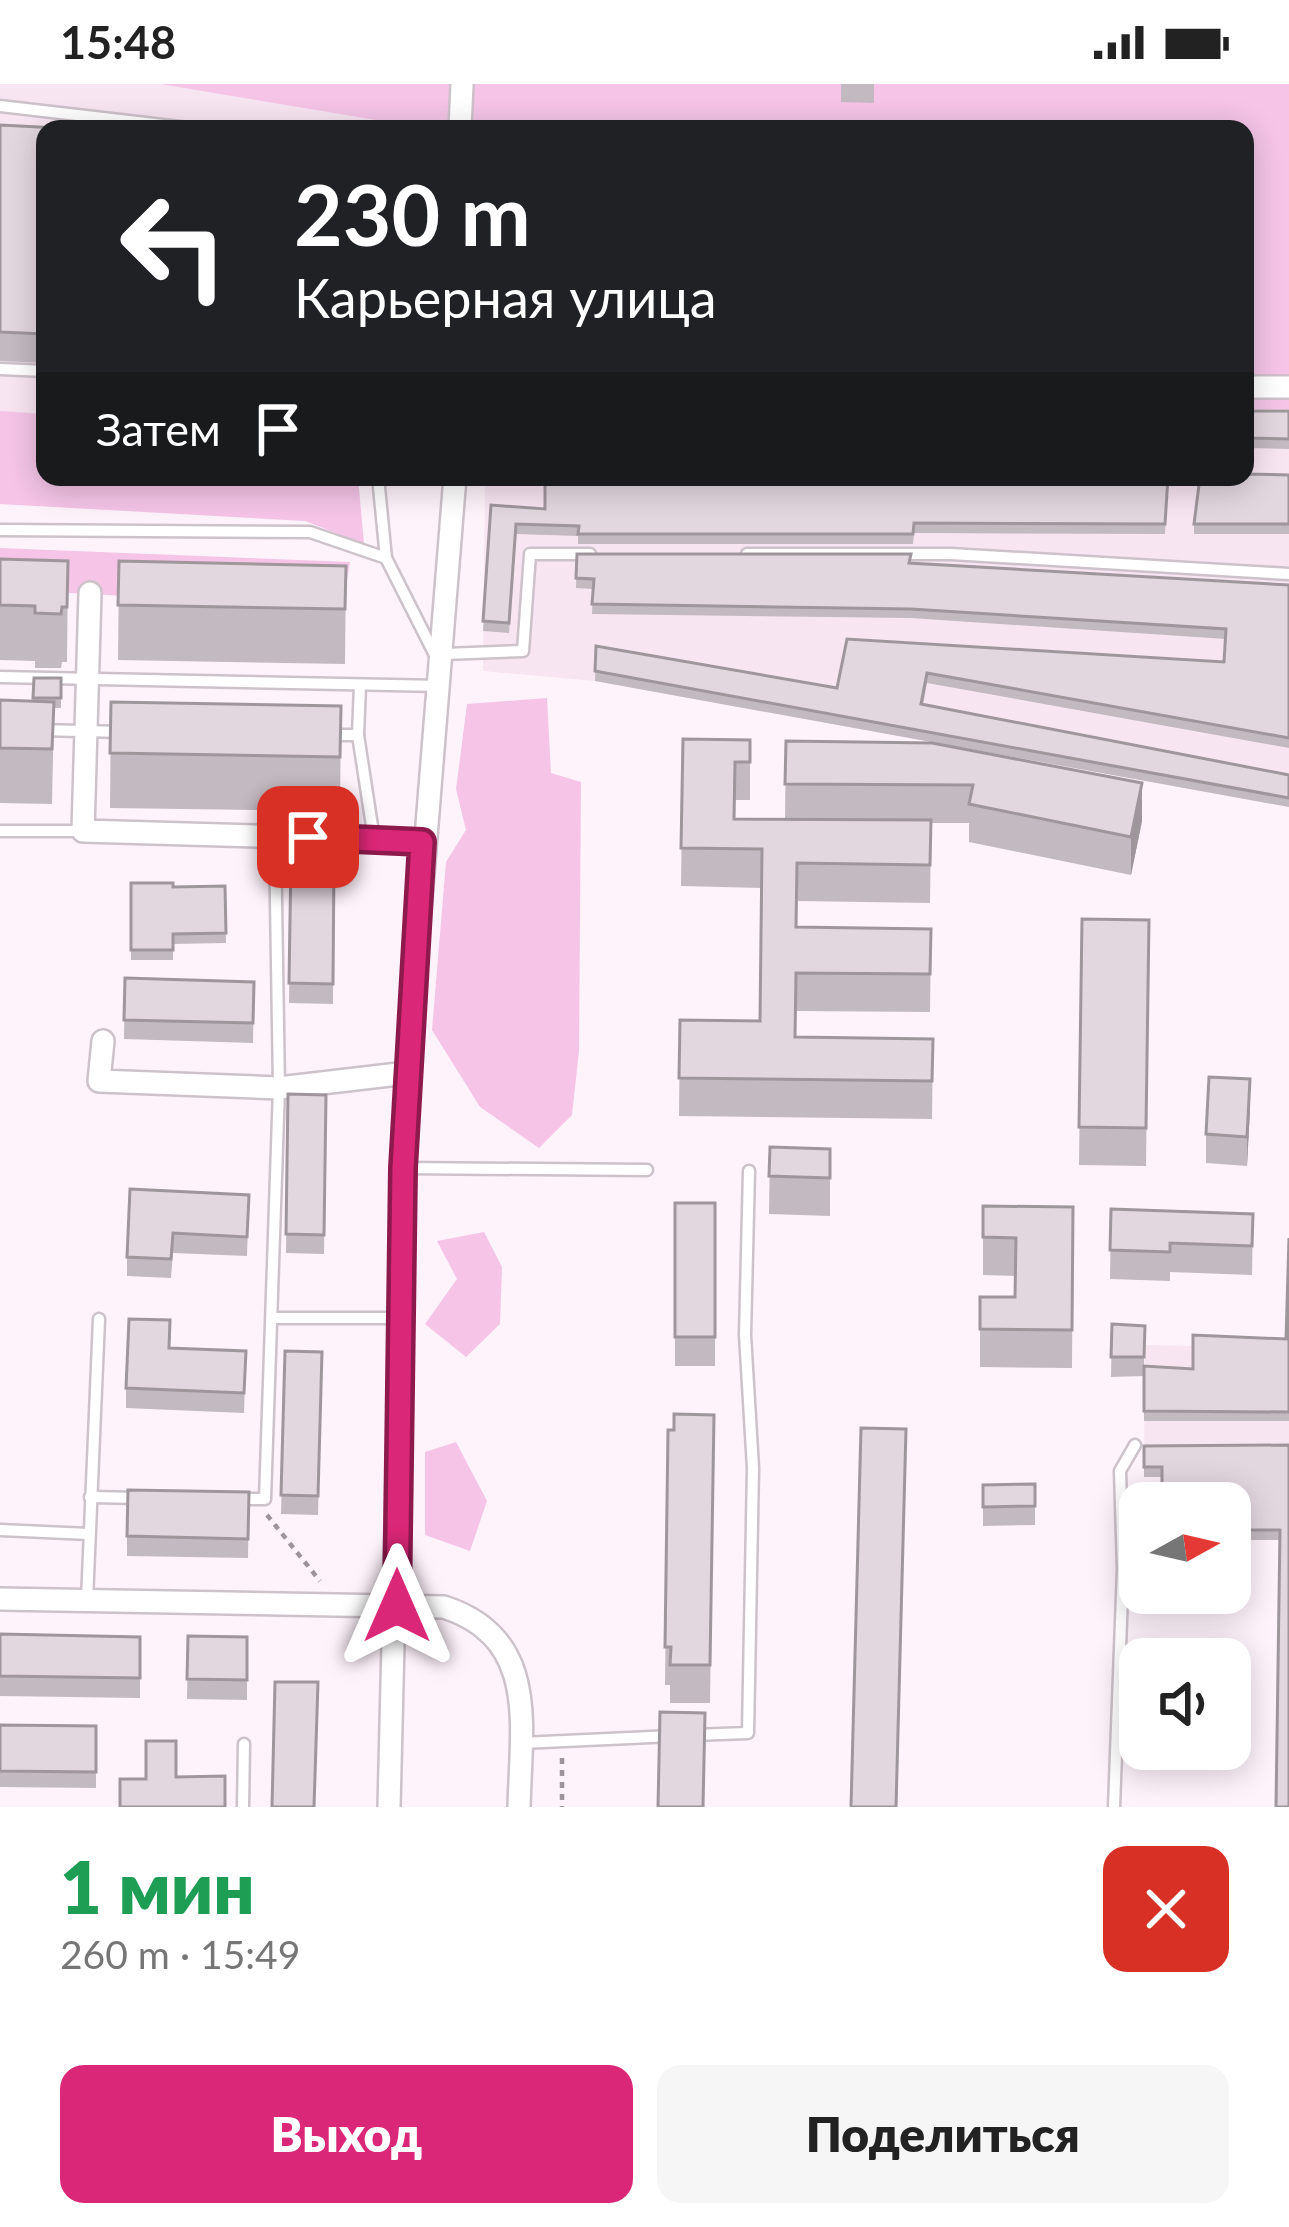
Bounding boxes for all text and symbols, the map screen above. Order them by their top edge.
text: 15:48 [60,15,176,69]
text: 230 m [294,163,531,264]
icon: left [96,168,252,324]
text: Карьерная улица [294,265,717,330]
icon: arrive [245,396,311,462]
text: Затем [96,402,221,456]
pin [257,786,359,888]
icon: arrive [275,804,341,870]
north arrow [1119,1482,1251,1614]
map controls [1119,1482,1251,1770]
position arrow [334,1543,460,1669]
button: sound [1119,1638,1251,1770]
text: 1 мин [60,1843,255,1929]
button: close [1103,1846,1229,1972]
text: 260 m · 15:49 [60,1931,300,1977]
button: Выход [60,2065,633,2203]
button: Поделиться [657,2065,1229,2203]

